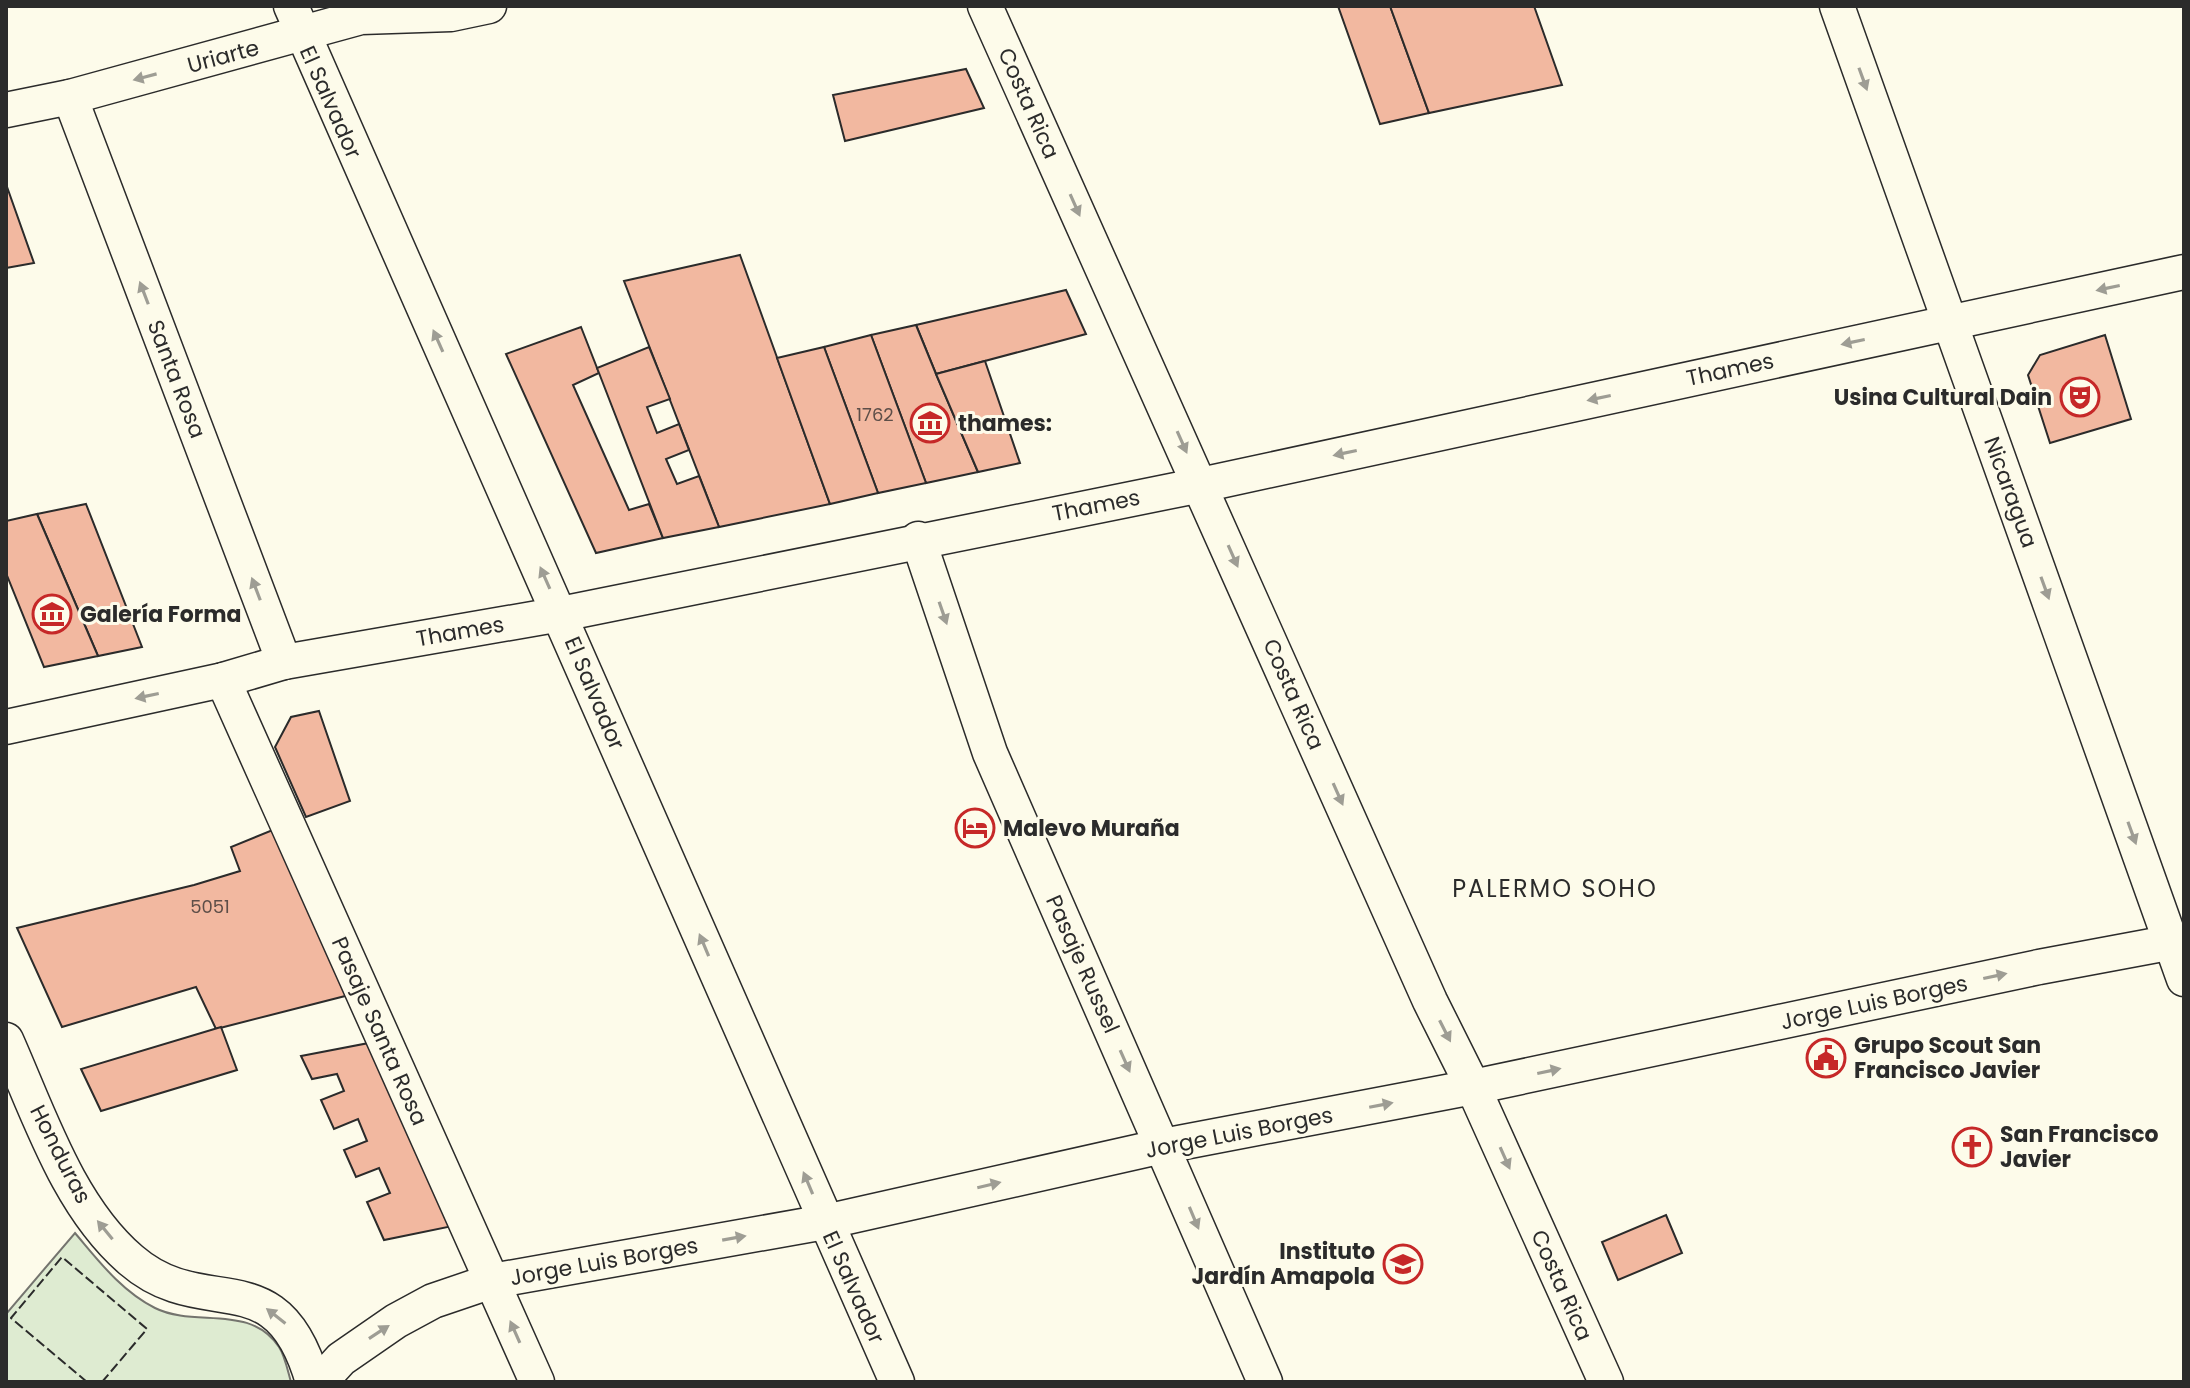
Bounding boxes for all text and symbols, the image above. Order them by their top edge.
street label: Uriarte [184,32,262,81]
street label: El Salvador [292,41,369,163]
street label: Costa Rica [990,43,1067,164]
one-way arrow [1857,68,1870,92]
one-way arrow [133,71,158,83]
one-way arrow [1068,193,1081,216]
one-way arrow [137,281,150,305]
one-way arrow [2095,282,2120,295]
street label: Santa Rosa [140,316,213,443]
one-way arrow [432,329,445,352]
one-way arrow [1841,336,1866,349]
street label: Thames [1684,345,1777,394]
theatre icon: Usina Cultural Dain [2059,376,2101,418]
place label: Usina Cultural Dain [1834,382,2052,413]
one-way arrow [1587,392,1612,405]
house number: 1762 [856,402,894,427]
museum icon: thames: [909,402,951,444]
place label: thames: [958,408,1052,439]
one-way arrow [1175,430,1189,453]
street label: Nicaragua [1976,432,2045,552]
one-way arrow [1333,447,1358,460]
street label: Thames [1050,482,1143,529]
one-way arrow [1226,544,1240,568]
one-way arrow [538,566,551,590]
one-way arrow [249,576,262,600]
one-way arrow [2039,576,2051,600]
museum icon: Galería Forma [31,593,73,635]
place label: Galería Forma [80,599,242,630]
one-way arrow [937,601,949,625]
street label: Thames [414,609,506,654]
street label: El Salvador [557,632,632,755]
street label: Costa Rica [1255,634,1332,755]
one-way arrow [135,690,160,703]
one-way arrow [1332,782,1345,805]
hotel icon: Malevo Muraña [954,807,996,849]
place label: Malevo Muraña [1003,813,1180,844]
one-way arrow [2126,821,2139,845]
district label: PALERMO SOHO [1452,872,1658,905]
street label: Pasaje Russel [1038,890,1127,1038]
house number: 5051 [190,894,230,919]
street label: Pasaje Santa Rosa [324,932,435,1130]
one-way arrow [698,933,711,956]
street label: Jorge Luis Borges [1778,968,1970,1037]
one-way arrow [1983,969,2008,982]
one-way arrow [1438,1019,1452,1042]
place label: Grupo Scout San Francisco Javier [1854,1030,2041,1086]
public building icon: Grupo Scout San Francisco Javier [1805,1037,1847,1079]
one-way arrow [1119,1049,1132,1073]
one-way arrow [1537,1064,1562,1077]
one-way arrow [1368,1098,1393,1110]
street label: Jorge Luis Borges [1143,1099,1336,1166]
street label: Honduras [22,1100,99,1209]
place label: San Francisco Javier [2000,1119,2159,1175]
church icon: San Francisco Javier [1951,1126,1993,1168]
one-way arrow [1498,1146,1512,1170]
one-way arrow [802,1171,815,1195]
one-way arrow [977,1178,1002,1191]
one-way arrow [1187,1206,1200,1230]
one-way arrow [97,1220,114,1240]
street label: Costa Rica [1523,1225,1600,1346]
street label: El Salvador [815,1226,892,1348]
street label: Jorge Luis Borges [508,1230,701,1293]
one-way arrow [722,1232,747,1244]
place label: Instituto Jardín Amapola [1192,1236,1375,1292]
school or university icon: Instituto Jardín Amapola [1382,1243,1424,1285]
one-way arrow [266,1309,286,1325]
one-way arrow [508,1320,521,1343]
one-way arrow [369,1325,390,1340]

